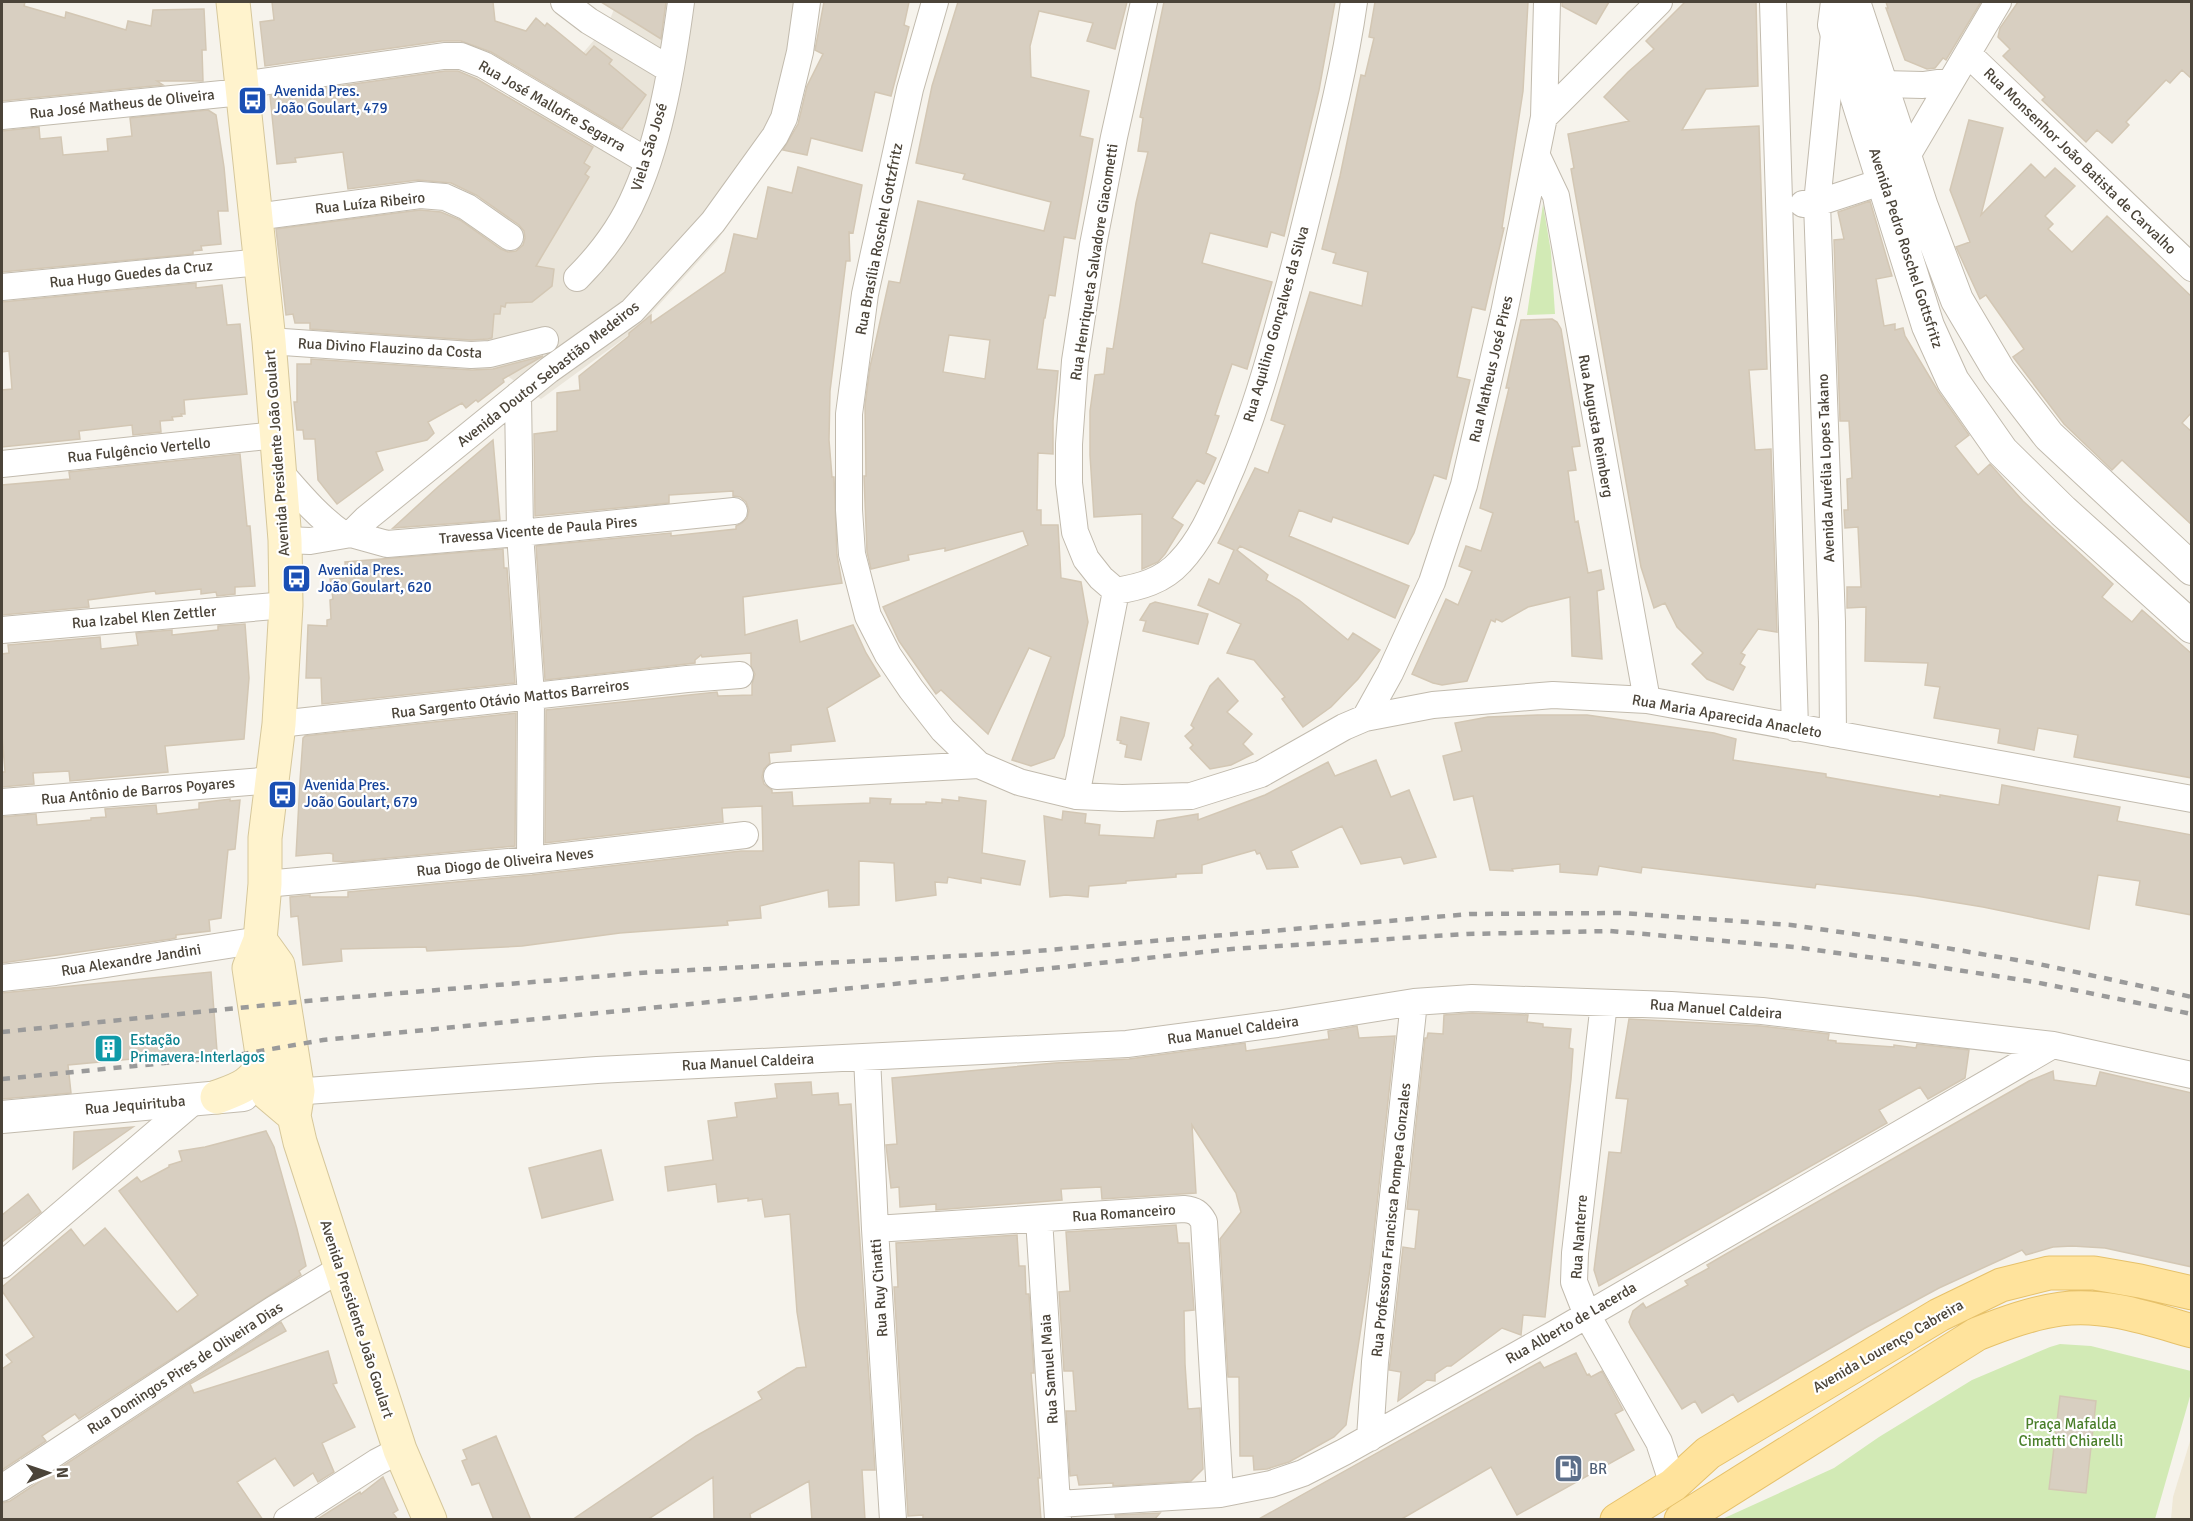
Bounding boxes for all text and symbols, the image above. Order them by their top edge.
street label: Rua José Mallofre Segarra [475,56,629,156]
street label: Rua Monsenhor João Batista de Carvalho [1980,64,2180,258]
place label: Avenida Pres. João Goulart, 479 [274,82,388,117]
bus stop icon: Avenida Pres. João Goulart, 479 [237,84,269,116]
street label: Rua José Matheus de Oliveira [28,85,216,123]
street label: Viela São José [627,101,671,193]
street label: Rua Brasília Roschel Gottzfritz [852,141,907,337]
street label: Rua Henriqueta Salvadore Giacometti [1066,142,1122,382]
street label: Avenida Pedro Roschel Gottsfritz [1865,146,1947,351]
street label: Rua Luíza Ribeiro [314,188,426,218]
street label: Rua Aquilino Gonçalves da Silva [1239,224,1313,424]
street label: Rua Hugo Guedes da Cruz [48,256,214,292]
street label: Rua Matheus José Pires [1465,293,1517,444]
street label: Avenida Doutor Sebastião Medeiros [453,297,643,451]
street label: Rua Divino Flauzino da Costa [297,334,483,362]
street label: Avenida Presidente João Goulart [261,349,293,557]
street label: Rua Augusta Reimberg [1575,353,1617,499]
street label: Avenida Aurélia Lopes Takano [1814,373,1838,563]
street label: Rua Fulgêncio Vertello [67,434,212,466]
street label: Travessa Vicente de Paula Pires [438,512,638,548]
place label: Avenida Pres. João Goulart, 620 [318,561,432,596]
bus stop icon: Avenida Pres. João Goulart, 620 [281,563,313,595]
street label: Rua Izabel Klen Zettler [71,602,218,632]
street label: Rua Sargento Otávio Mattos Barreiros [390,675,630,723]
street label: Rua Maria Aparecida Anacleto [1631,690,1824,742]
street label: Rua Antônio de Barros Poyares [40,774,236,808]
place label: Avenida Pres. João Goulart, 679 [304,776,418,811]
bus stop icon: Avenida Pres. João Goulart, 679 [267,778,299,810]
street label: Rua Diogo de Oliveira Neves [416,844,595,880]
street label: Rua Alexandre Jandini [60,940,202,980]
street label: Rua Manuel Caldeira [1649,995,1783,1023]
street label: Rua Manuel Caldeira [1166,1012,1300,1048]
place label: Estação Primavera-Interlagos [130,1031,265,1066]
building icon: Estação Primavera-Interlagos [93,1033,125,1065]
street label: Rua Manuel Caldeira [681,1050,815,1074]
street label: Rua Professora Francisca Pompea Gonzales [1368,1082,1414,1358]
street label: Rua Jequirituba [84,1092,186,1118]
street label: Rua Nanterre [1567,1194,1591,1280]
street label: Rua Romanceiro [1072,1200,1177,1226]
street label: Avenida Presidente João Goulart [316,1218,398,1420]
street label: Rua Ruy Cinatti [867,1238,891,1338]
street label: Rua Alberto de Lacerda [1502,1278,1640,1368]
street label: Avenida Lourenço Cabreira [1809,1295,1967,1397]
street label: Rua Domingos Pires de Oliveira Dias [84,1298,287,1438]
street label: Rua Samuel Maia [1036,1313,1062,1425]
park label: Praça Mafalda Cimatti Chiarelli [2019,1415,2123,1450]
north arrow [18,1443,78,1503]
fuel station icon: BR [1552,1453,1584,1485]
place label: BR [1589,1460,1607,1478]
text: N [52,1467,72,1478]

